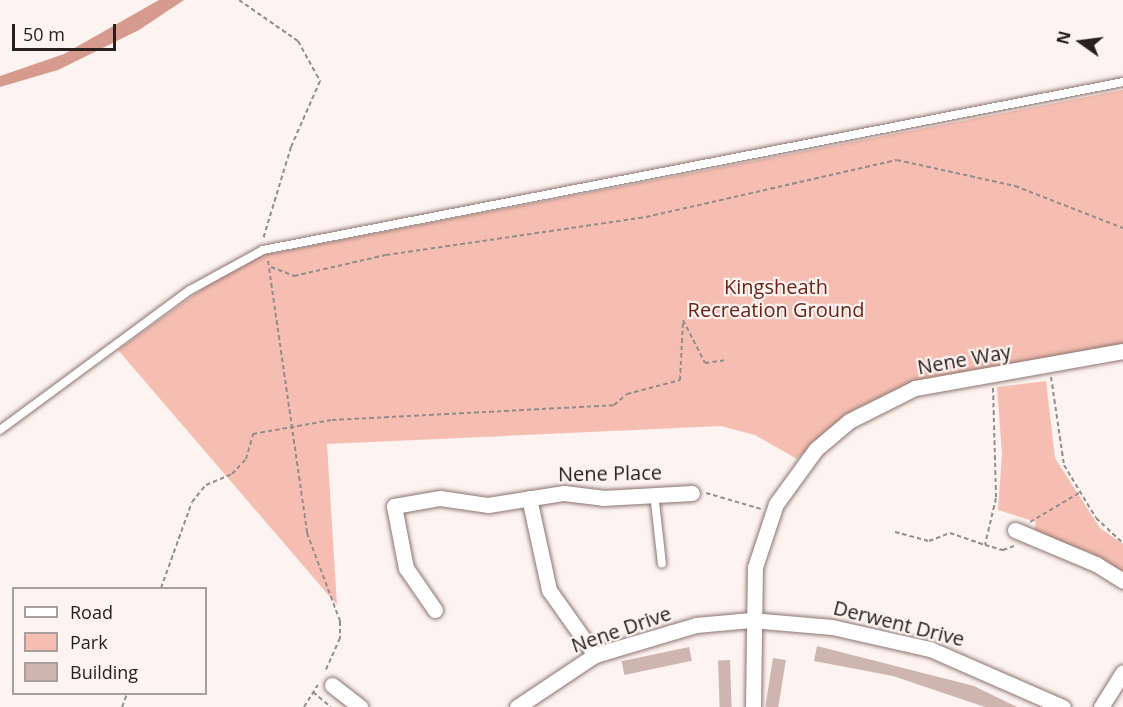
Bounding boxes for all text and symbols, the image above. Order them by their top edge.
scale bar [15,12,118,50]
north arrow [1051,12,1111,72]
text: 50 m [23,22,65,46]
text: N [1051,29,1076,47]
park label: Kingsheath Recreation Ground [688,274,864,321]
street label: Nene Way [915,339,1013,379]
street label: Nene Place [558,460,662,486]
legend [12,587,207,695]
street label: Derwent Drive [831,595,967,651]
text: Road [70,600,113,624]
street label: Nene Drive [568,601,674,657]
text: Park [70,630,108,654]
text: Building [70,660,138,684]

